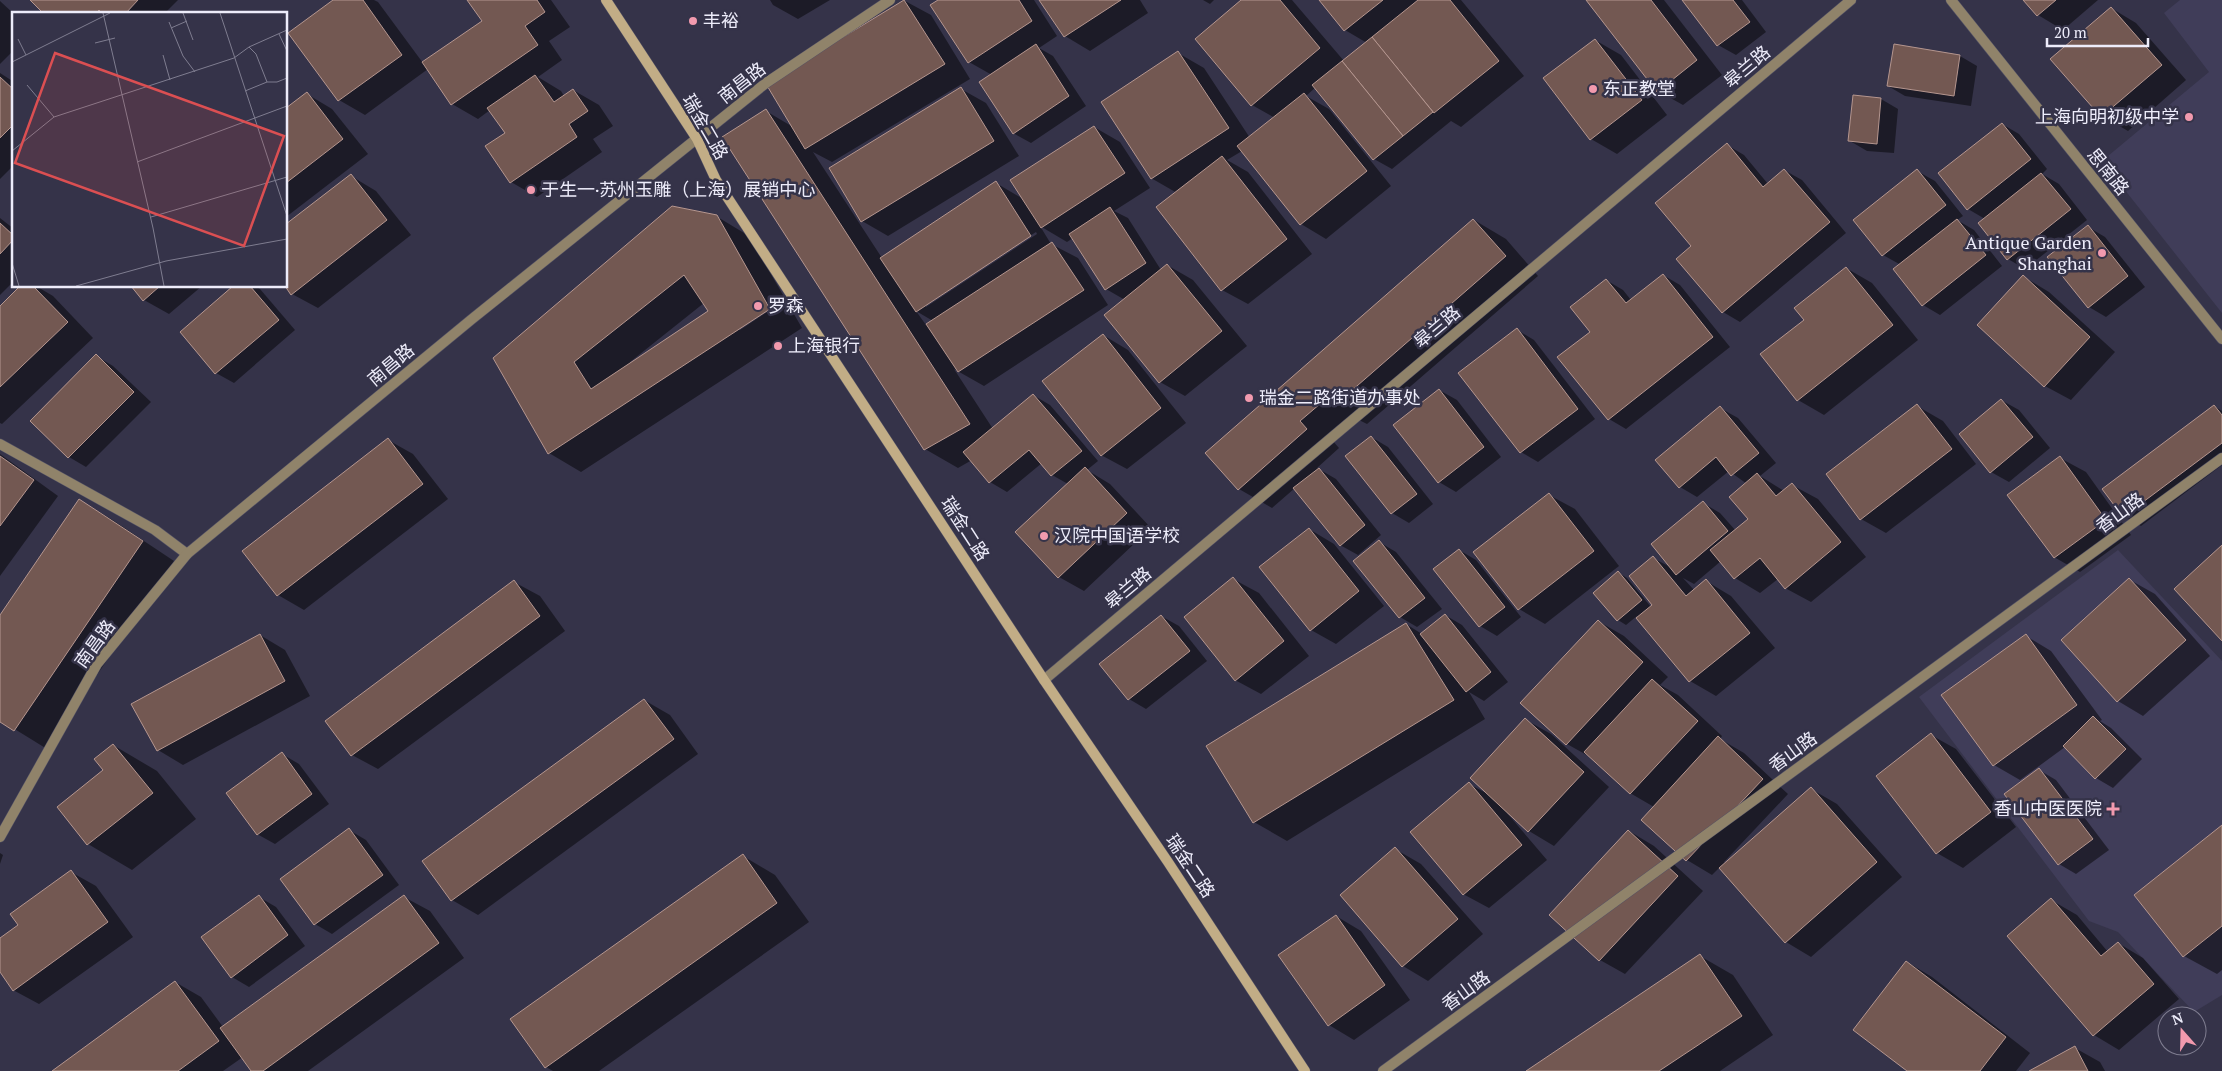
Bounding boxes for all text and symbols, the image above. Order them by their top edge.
place label: 丰裕 [703,8,739,32]
inset map [12,12,288,288]
marker: 丰裕 [687,15,699,27]
scale bar [2047,15,2148,47]
text: 20 m [2054,22,2087,42]
street label: 皋兰路 [1718,40,1775,93]
street label: 南昌路 [713,56,770,108]
place label: 东正教堂 [1603,76,1675,100]
marker: 东正教堂 [1587,83,1599,95]
street label: 瑞金二路 [677,89,734,164]
place label: 上海向明初级中学 [2035,104,2179,128]
marker: 上海向明初级中学 [2183,111,2195,123]
street label: 思南路 [2082,143,2135,200]
place label: 于生一·苏州玉雕（上海）展销中心 [541,177,815,201]
marker: 于生一·苏州玉雕（上海）展销中心 [525,184,537,196]
place label: Antique Garden Shanghai [1965,230,2092,275]
marker: Antique Garden Shanghai [2096,247,2108,259]
place label: 罗森 [768,293,804,317]
marker: 罗森 [752,300,764,312]
street label: 皋兰路 [1408,300,1465,353]
place label: 上海银行 [788,333,860,357]
street label: 南昌路 [362,338,419,391]
marker: 上海银行 [772,340,784,352]
place label: 瑞金二路街道办事处 [1259,385,1421,409]
marker: 瑞金二路街道办事处 [1243,392,1255,404]
street label: 香山路 [2091,487,2148,538]
street label: 瑞金二路 [936,492,996,565]
place label: 汉院中国语学校 [1054,523,1180,547]
marker: 汉院中国语学校 [1038,530,1050,542]
street label: 皋兰路 [1099,561,1156,614]
street label: 南昌路 [69,615,120,672]
street label: 香山路 [1764,726,1821,777]
place label: 香山中医医院 [1994,796,2102,820]
marker: 香山中医医院 [2106,802,2120,816]
street label: 瑞金二路 [1161,829,1221,902]
street label: 香山路 [1437,965,1494,1016]
north arrow [2157,1006,2207,1056]
text: N [2169,1007,2186,1029]

